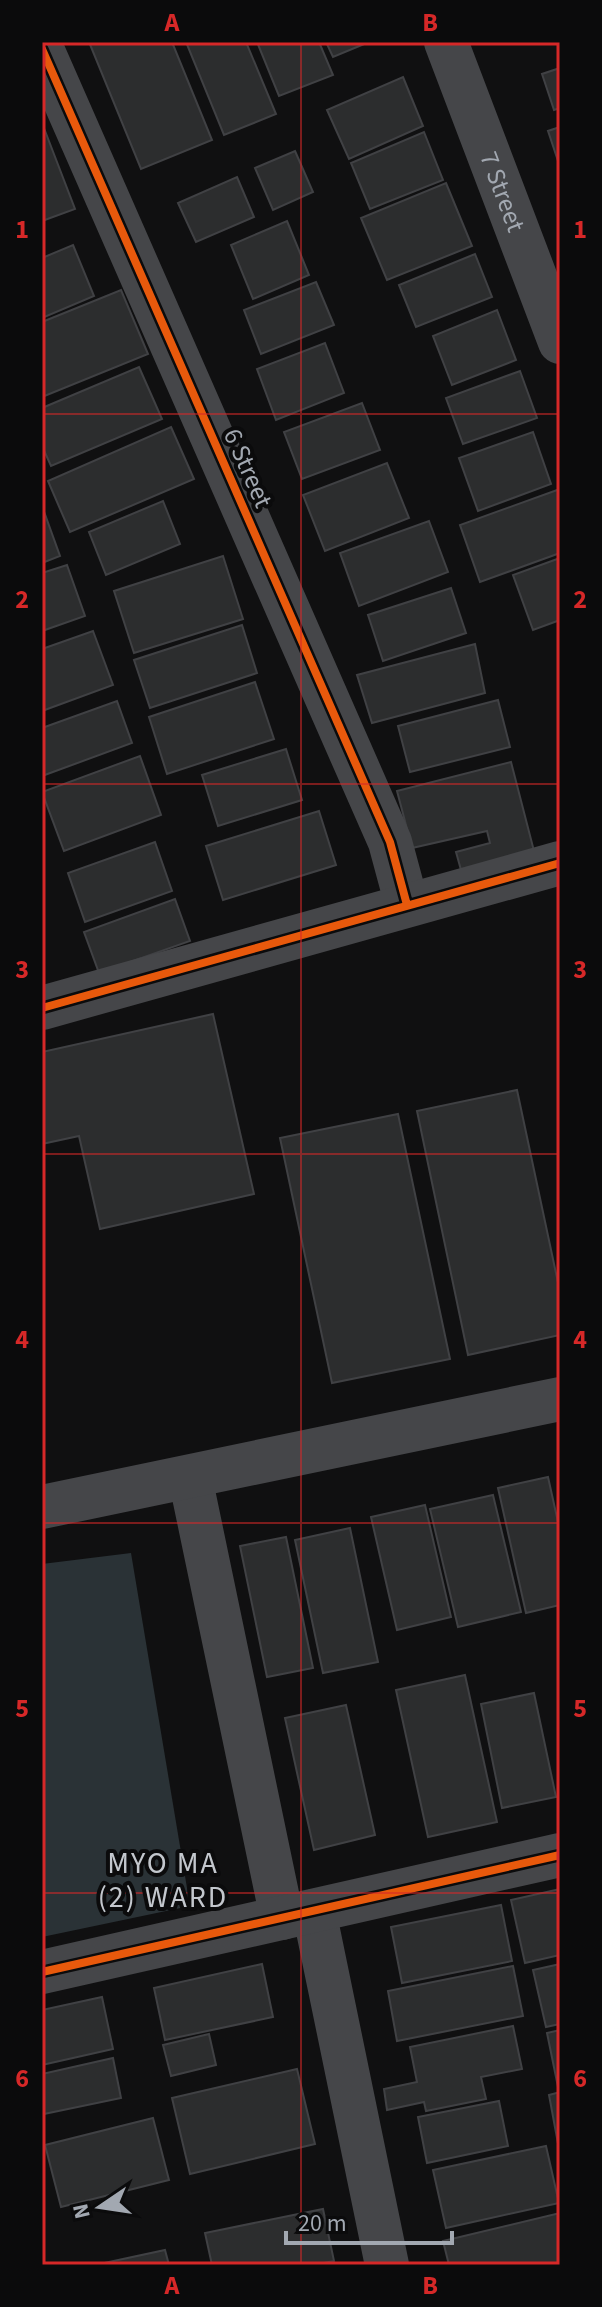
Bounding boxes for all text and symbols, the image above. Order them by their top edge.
text: A [164,4,181,41]
text: B [422,4,438,41]
street label: 7 Street [471,146,535,237]
text: 1 [15,211,29,248]
text: 1 [573,211,587,248]
street label: 6 Street [214,422,282,514]
text: 2 [15,581,29,618]
text: 2 [573,581,587,618]
text: 3 [15,951,29,988]
text: 3 [573,951,587,988]
text: 4 [15,1321,29,1358]
text: 4 [573,1321,587,1358]
text: 5 [15,1690,29,1727]
text: 5 [573,1690,587,1727]
district label: MYO MA (2) WARD [98,1842,228,1919]
text: 6 [15,2060,29,2097]
text: 6 [573,2060,587,2097]
north arrow [60,2167,140,2247]
scale bar [286,2195,452,2245]
text: N [64,2201,99,2222]
text: 20 m [298,2206,347,2241]
text: A [164,2267,181,2304]
text: B [422,2267,438,2304]

